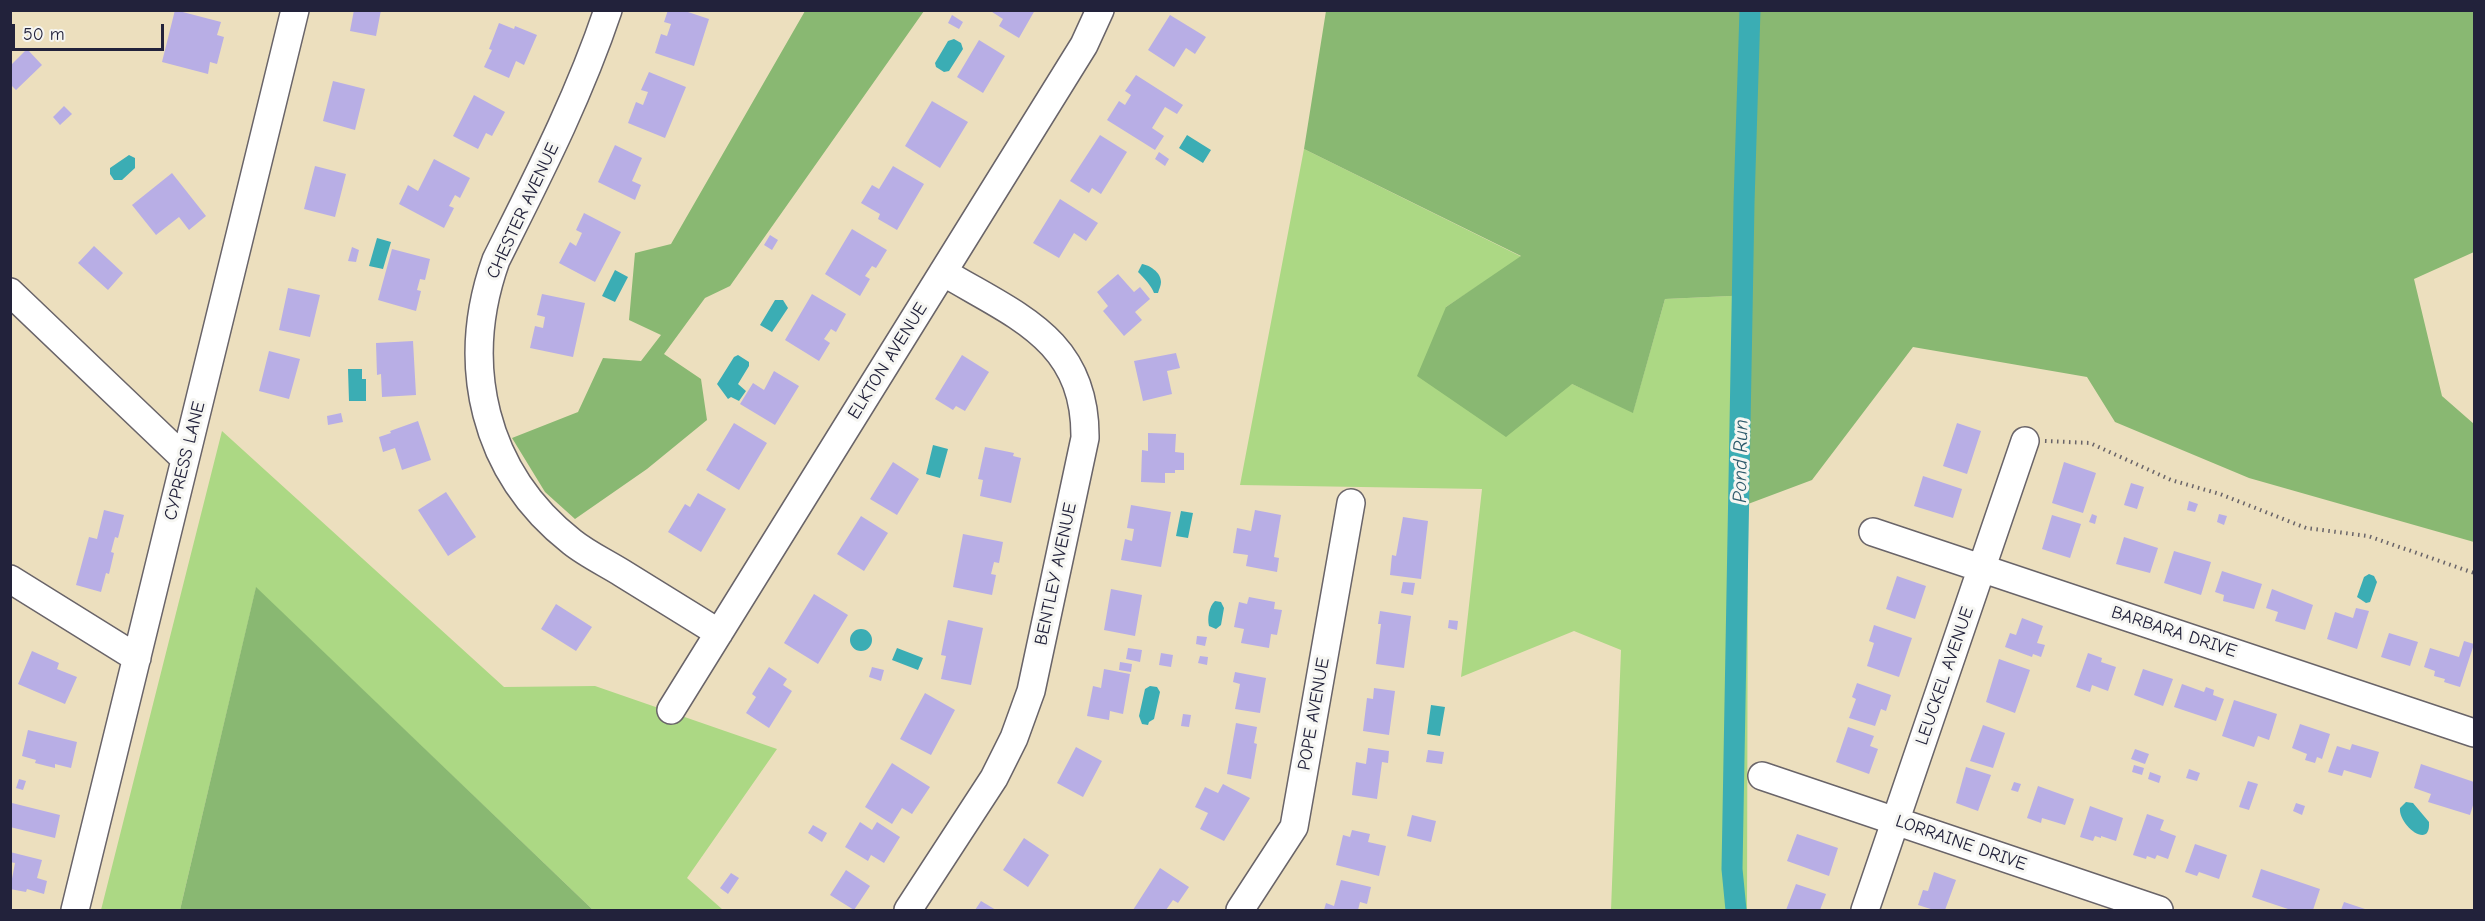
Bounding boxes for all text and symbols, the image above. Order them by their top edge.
scale bar [15,12,166,50]
text: 50 m [23,24,65,45]
street label: CHESTER AVENUE [482,140,564,282]
street label: ELKTON AVENUE [844,299,932,423]
street label: CYPRESS LANE [160,399,210,523]
water label: Pond Run [1728,419,1754,503]
street label: BENTLEY AVENUE [1030,501,1082,647]
street label: BARBARA DRIVE [2108,602,2240,662]
street label: LEUCKEL AVENUE [1911,604,1979,748]
street label: POPE AVENUE [1293,656,1335,772]
street label: LORRAINE DRIVE [1893,810,2029,876]

